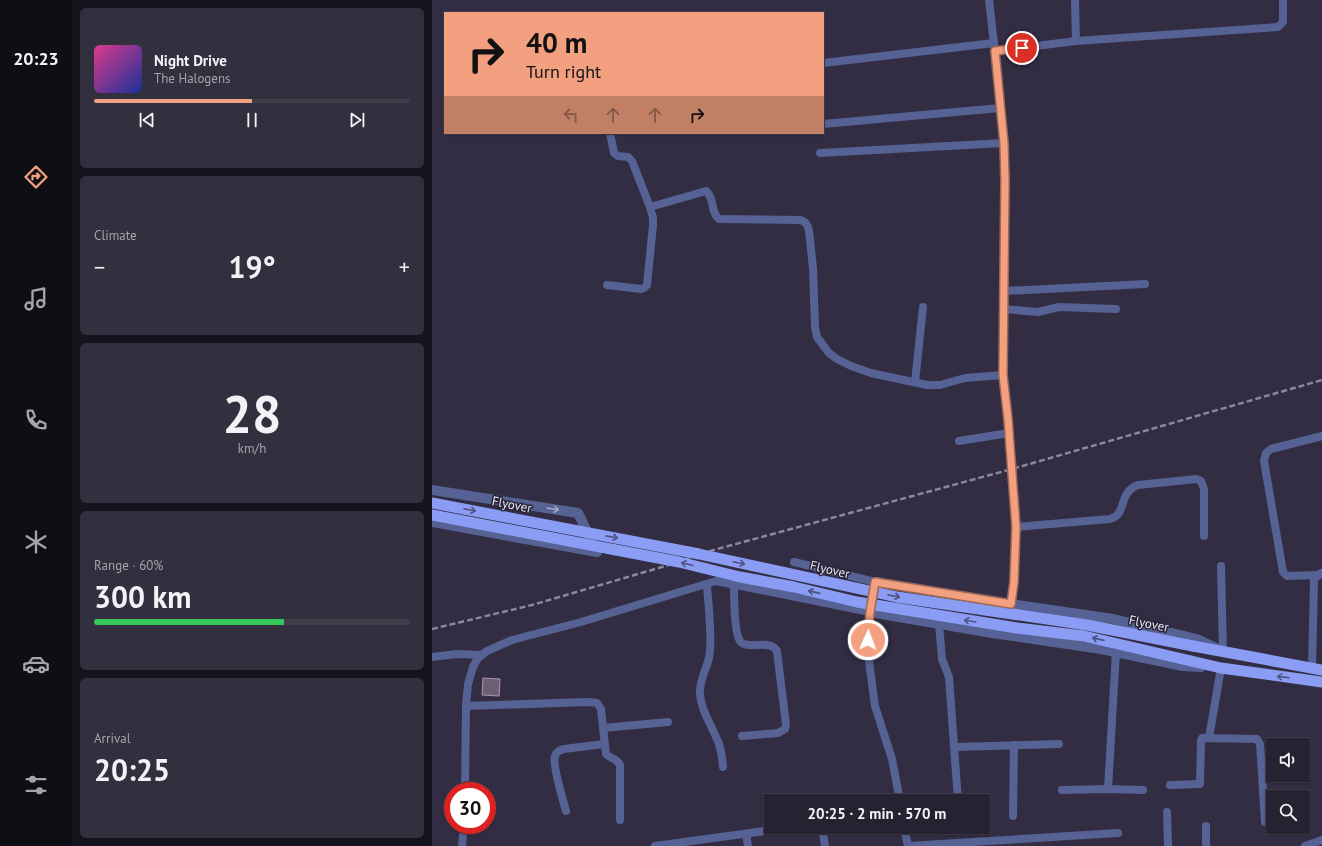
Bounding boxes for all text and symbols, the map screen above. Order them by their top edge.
text: 40 m [526,24,587,61]
icon: right [460,28,512,80]
pin [1005,31,1039,65]
icon: arrive [1011,37,1033,59]
text: 20:23 [13,47,59,70]
text: Night Drive [154,51,227,70]
text: Turn right [526,60,601,83]
text: The Halogens [154,70,231,87]
icon: left [560,104,582,126]
icon: ahead [602,104,624,126]
icon: ahead [644,104,666,126]
icon: right [686,104,708,126]
icon: previous [136,109,158,131]
icon: pause [241,109,263,131]
icon: next [346,109,368,131]
icon: directions [22,163,50,191]
text: Climate [94,227,137,244]
text: 19° [228,247,276,286]
text: − [94,253,105,281]
text: + [399,253,410,281]
icon: music [22,285,50,313]
text: 28 [223,380,281,447]
icon: phone [22,406,50,434]
text: km/h [238,440,266,457]
street label: Flyover [490,492,534,517]
one-way arrow [547,505,560,513]
one-way arrow [463,506,476,514]
icon: climate [22,528,50,556]
one-way arrow [605,534,618,542]
text: Range · 60% [94,557,163,574]
street label: Flyover [808,557,852,582]
one-way arrow [732,559,745,567]
one-way arrow [681,560,694,567]
text: 300 km [94,577,192,616]
one-way arrow [808,587,821,595]
one-way arrow [887,593,900,601]
street label: Flyover [1127,611,1171,636]
one-way arrow [964,616,977,624]
position arrow [847,619,889,661]
one-way arrow [1092,635,1105,642]
icon: car [22,650,50,678]
one-way arrow [1277,673,1290,681]
text: Arrival [94,730,130,747]
map controls [1266,738,1310,834]
button: sound [1266,738,1310,782]
text: 20:25 [94,750,170,789]
icon: filters [22,771,50,799]
speed limit sign: 30 [444,782,496,834]
button: search [1266,790,1310,834]
text: 20:25 · 2 min · 570 m [808,804,946,823]

